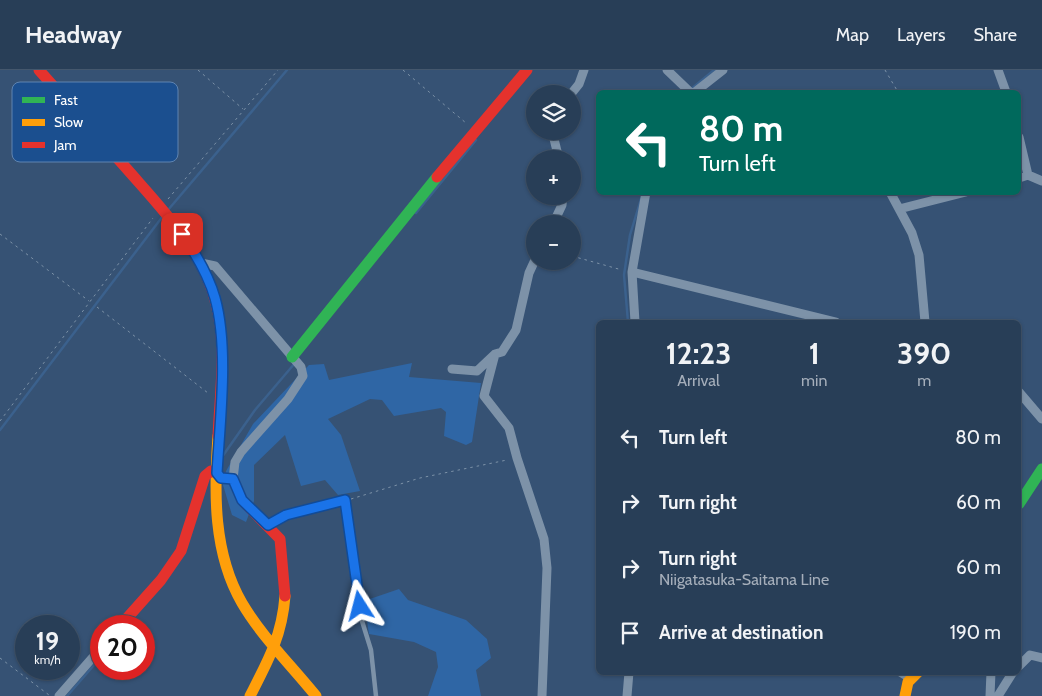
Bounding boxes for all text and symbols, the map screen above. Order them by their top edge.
text: Headway [25,20,122,49]
text: Map [836,24,869,46]
text: Layers [897,24,946,46]
text: Share [974,24,1017,46]
legend [12,82,178,162]
map controls [526,85,581,270]
button: layers [526,85,581,140]
text: Fast [54,91,78,109]
text: 80 m [699,107,783,150]
icon: left [616,110,681,175]
text: Slow [54,113,83,131]
text: Jam [53,136,76,154]
button: + [526,150,581,205]
text: Turn left [699,150,776,177]
pin [161,213,203,255]
button: − [526,215,581,270]
icon: arrive [168,220,196,248]
text: 12:23 [666,335,731,372]
text: 1 [809,335,820,372]
text: 390 [897,335,951,372]
text: Arrival [677,371,720,390]
text: min [801,371,827,390]
text: m [917,371,931,390]
icon: left [616,424,644,452]
text: Turn left [659,426,727,449]
text: 80 m [955,426,1001,449]
icon: right [616,489,644,517]
text: Turn right [659,491,737,514]
text: 60 m [956,491,1001,514]
text: Turn right [659,547,737,570]
icon: right [616,554,644,582]
text: 60 m [956,556,1001,579]
text: Niigatasuka-Saitama Line [659,570,829,589]
position arrow [333,579,385,631]
speed limit sign: 20 [90,615,155,680]
icon: arrive [616,619,644,647]
text: Arrive at destination [659,621,823,644]
text: 190 m [950,621,1001,644]
text: 19 [36,626,59,656]
text: km/h [34,652,61,667]

